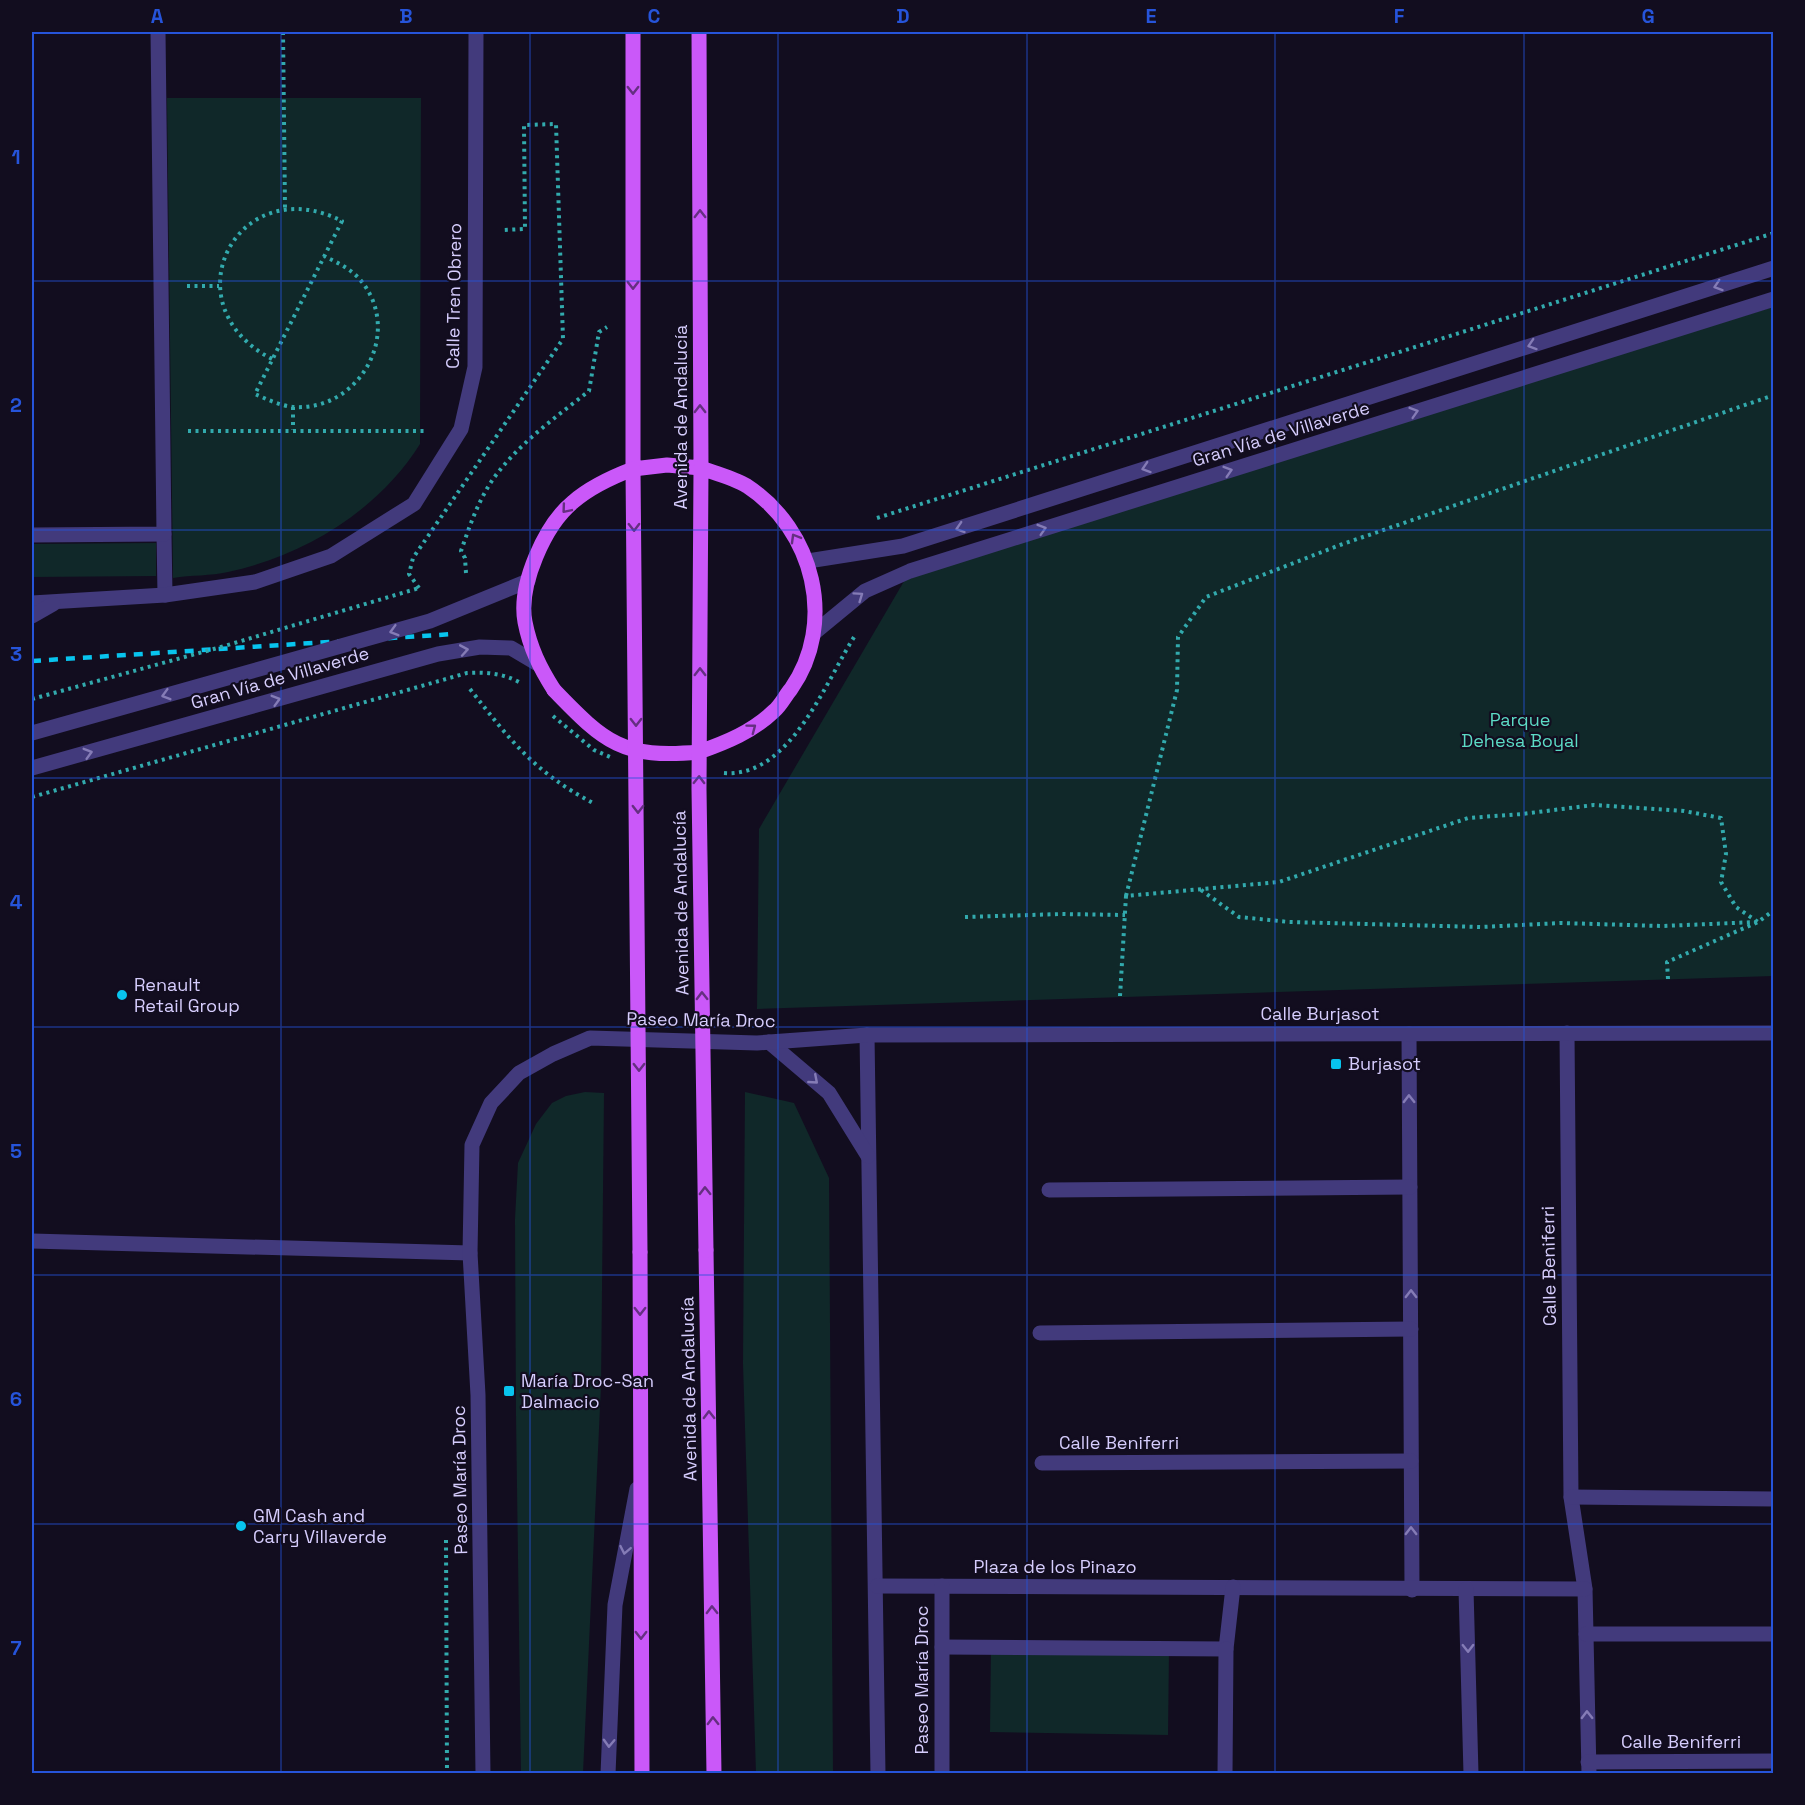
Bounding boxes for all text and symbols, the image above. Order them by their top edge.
text: A [151,3,164,29]
text: B [399,3,413,29]
text: C [648,3,661,29]
text: D [896,3,910,29]
text: E [1145,3,1157,29]
text: F [1394,3,1405,29]
text: G [1641,3,1655,29]
one-way arrow [627,85,639,94]
text: 1 [11,144,21,170]
one-way arrow [694,210,706,219]
street label: Calle Tren Obrero [441,223,466,369]
one-way arrow [1713,278,1724,291]
one-way arrow [627,280,639,289]
street label: Avenida de Andalucía [669,325,692,509]
one-way arrow [1527,338,1538,350]
text: 2 [10,392,22,418]
street label: Gran Vía de Villaverde [1189,396,1372,471]
one-way arrow [694,405,706,414]
one-way arrow [1408,407,1419,420]
one-way arrow [1141,461,1152,473]
one-way arrow [1222,466,1233,478]
one-way arrow [563,502,574,513]
one-way arrow [955,520,966,533]
one-way arrow [628,523,640,532]
one-way arrow [1036,524,1047,536]
one-way arrow [791,534,802,544]
one-way arrow [853,592,864,603]
one-way arrow [390,624,400,636]
text: 3 [10,641,22,667]
street label: Gran Vía de Villaverde [188,641,372,714]
one-way arrow [459,644,469,657]
one-way arrow [694,668,706,677]
one-way arrow [161,688,172,700]
one-way arrow [270,695,280,707]
park label: Parque Dehesa Boyal [1461,708,1579,752]
one-way arrow [630,718,642,727]
one-way arrow [746,725,757,736]
one-way arrow [83,747,93,760]
one-way arrow [693,776,705,785]
one-way arrow [632,805,644,814]
street label: Avenida de Andalucía [667,810,694,996]
text: 4 [10,889,23,915]
place label: Renault Retail Group [134,973,240,1017]
marker: Renault Retail Group [115,988,129,1002]
one-way arrow [696,992,708,1001]
street label: Calle Burjasot [1261,1002,1379,1025]
street label: Paseo María Droc [626,1007,776,1032]
place label: Burjasot [1348,1052,1421,1075]
marker: Burjasot [1329,1057,1343,1071]
one-way arrow [633,1063,645,1072]
one-way arrow [807,1073,818,1084]
one-way arrow [1403,1095,1415,1104]
text: 5 [10,1138,22,1164]
one-way arrow [699,1187,711,1196]
street label: Calle Beniferri [1536,1206,1561,1326]
one-way arrow [1404,1290,1417,1299]
street label: Avenida de Andalucía [675,1296,702,1482]
one-way arrow [634,1306,646,1315]
place label: María Droc-San Dalmacio [521,1369,654,1413]
marker: María Droc-San Dalmacio [502,1384,516,1398]
text: 6 [10,1386,22,1412]
street label: Paseo María Droc [447,1405,472,1555]
one-way arrow [703,1410,715,1419]
street label: Calle Beniferri [1059,1431,1179,1454]
place label: GM Cash and Carry Villaverde [253,1504,387,1548]
marker: GM Cash and Carry Villaverde [234,1519,248,1533]
one-way arrow [1405,1527,1417,1536]
one-way arrow [619,1544,632,1554]
street label: Plaza de los Pinazo [973,1555,1137,1578]
one-way arrow [706,1605,718,1614]
street label: Paseo María Droc [910,1605,933,1755]
one-way arrow [635,1630,647,1639]
text: 7 [10,1635,22,1661]
one-way arrow [1462,1643,1474,1652]
one-way arrow [1581,1711,1594,1720]
one-way arrow [707,1716,719,1725]
street label: Calle Beniferri [1621,1730,1741,1753]
one-way arrow [603,1739,616,1748]

